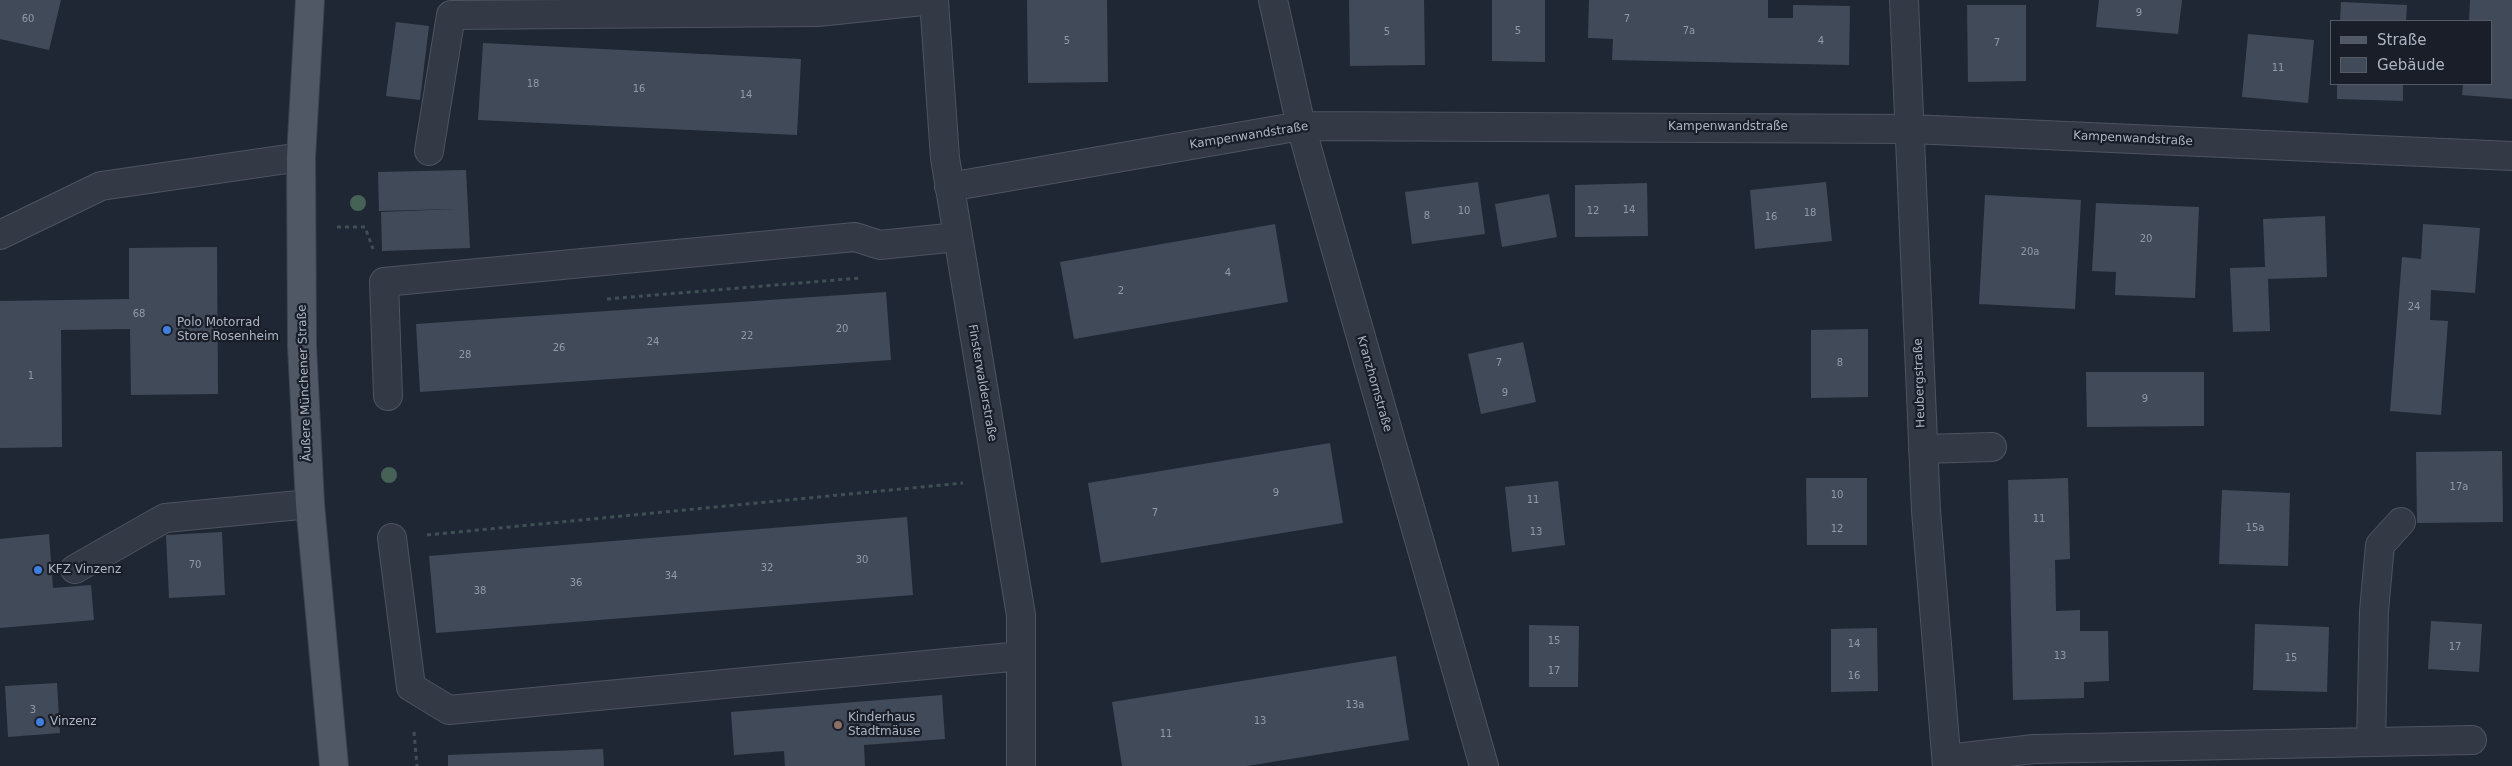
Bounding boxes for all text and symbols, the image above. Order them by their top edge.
house number: 9 [2136,7,2142,19]
house number: 60 [22,13,34,25]
house number: 7 [1624,13,1630,25]
legend [2330,20,2492,85]
house number: 5 [1515,25,1521,37]
house number: 7a [1683,25,1695,37]
house number: 5 [1384,26,1390,38]
text: Straße [2377,31,2426,49]
house number: 5 [1064,35,1070,47]
house number: 4 [1818,35,1824,47]
house number: 7 [1994,37,2000,49]
text: Gebäude [2377,56,2445,74]
house number: 11 [2272,62,2284,74]
house number: 18 [527,78,539,90]
house number: 16 [633,83,645,95]
house number: 14 [740,89,752,101]
street label: Kampenwandstraße [1189,120,1309,152]
street label: Kampenwandstraße [1668,120,1788,134]
street label: Kampenwandstraße [2073,129,2193,149]
house number: 14 [1623,204,1635,216]
house number: 10 [1458,205,1470,217]
house number: 12 [1587,205,1599,217]
house number: 18 [1804,207,1816,219]
house number: 8 [1424,210,1430,222]
house number: 16 [1765,211,1777,223]
house number: 20 [2140,233,2152,245]
house number: 20a [2021,246,2039,258]
house number: 4 [1225,267,1231,279]
house number: 2 [1118,285,1124,297]
house number: 24 [2408,301,2420,313]
street label: Äußere Münchener Straße [295,304,315,462]
house number: 68 [133,308,145,320]
place label: Polo Motorrad Store Rosenheim [177,316,279,344]
house number: 20 [836,323,848,335]
street label: Finsterwalderstraße [965,323,999,443]
marker: Polo Motorrad Store Rosenheim [161,324,173,336]
house number: 22 [741,330,753,342]
street label: Kranzhornstraße [1353,334,1395,434]
house number: 24 [647,336,659,348]
street label: Heubergstraße [1911,338,1929,428]
house number: 26 [553,342,565,354]
house number: 28 [459,349,471,361]
house number: 7 [1496,357,1502,369]
house number: 8 [1837,357,1843,369]
house number: 1 [28,370,34,382]
house number: 9 [1502,387,1508,399]
house number: 9 [2142,393,2148,405]
house number: 17a [2450,481,2468,493]
house number: 9 [1273,487,1279,499]
house number: 10 [1831,489,1843,501]
house number: 11 [1527,494,1539,506]
house number: 7 [1152,507,1158,519]
house number: 11 [2033,513,2045,525]
house number: 15a [2246,522,2264,534]
house number: 12 [1831,523,1843,535]
house number: 13 [1530,526,1542,538]
house number: 30 [856,554,868,566]
house number: 70 [189,559,201,571]
house number: 32 [761,562,773,574]
place label: KFZ Vinzenz [48,563,121,577]
marker: KFZ Vinzenz [32,564,44,576]
house number: 34 [665,570,677,582]
house number: 36 [570,577,582,589]
house number: 38 [474,585,486,597]
house number: 15 [1548,635,1560,647]
house number: 14 [1848,638,1860,650]
house number: 17 [2449,641,2461,653]
house number: 13 [2054,650,2066,662]
house number: 15 [2285,652,2297,664]
house number: 17 [1548,665,1560,677]
house number: 16 [1848,670,1860,682]
house number: 13a [1346,699,1364,711]
house number: 3 [30,704,36,716]
place label: Kinderhaus Stadtmäuse [848,711,920,739]
place label: Vinzenz [50,715,96,729]
house number: 13 [1254,715,1266,727]
marker: Vinzenz [34,716,46,728]
marker: Kinderhaus Stadtmäuse [832,719,844,731]
house number: 11 [1160,728,1172,740]

